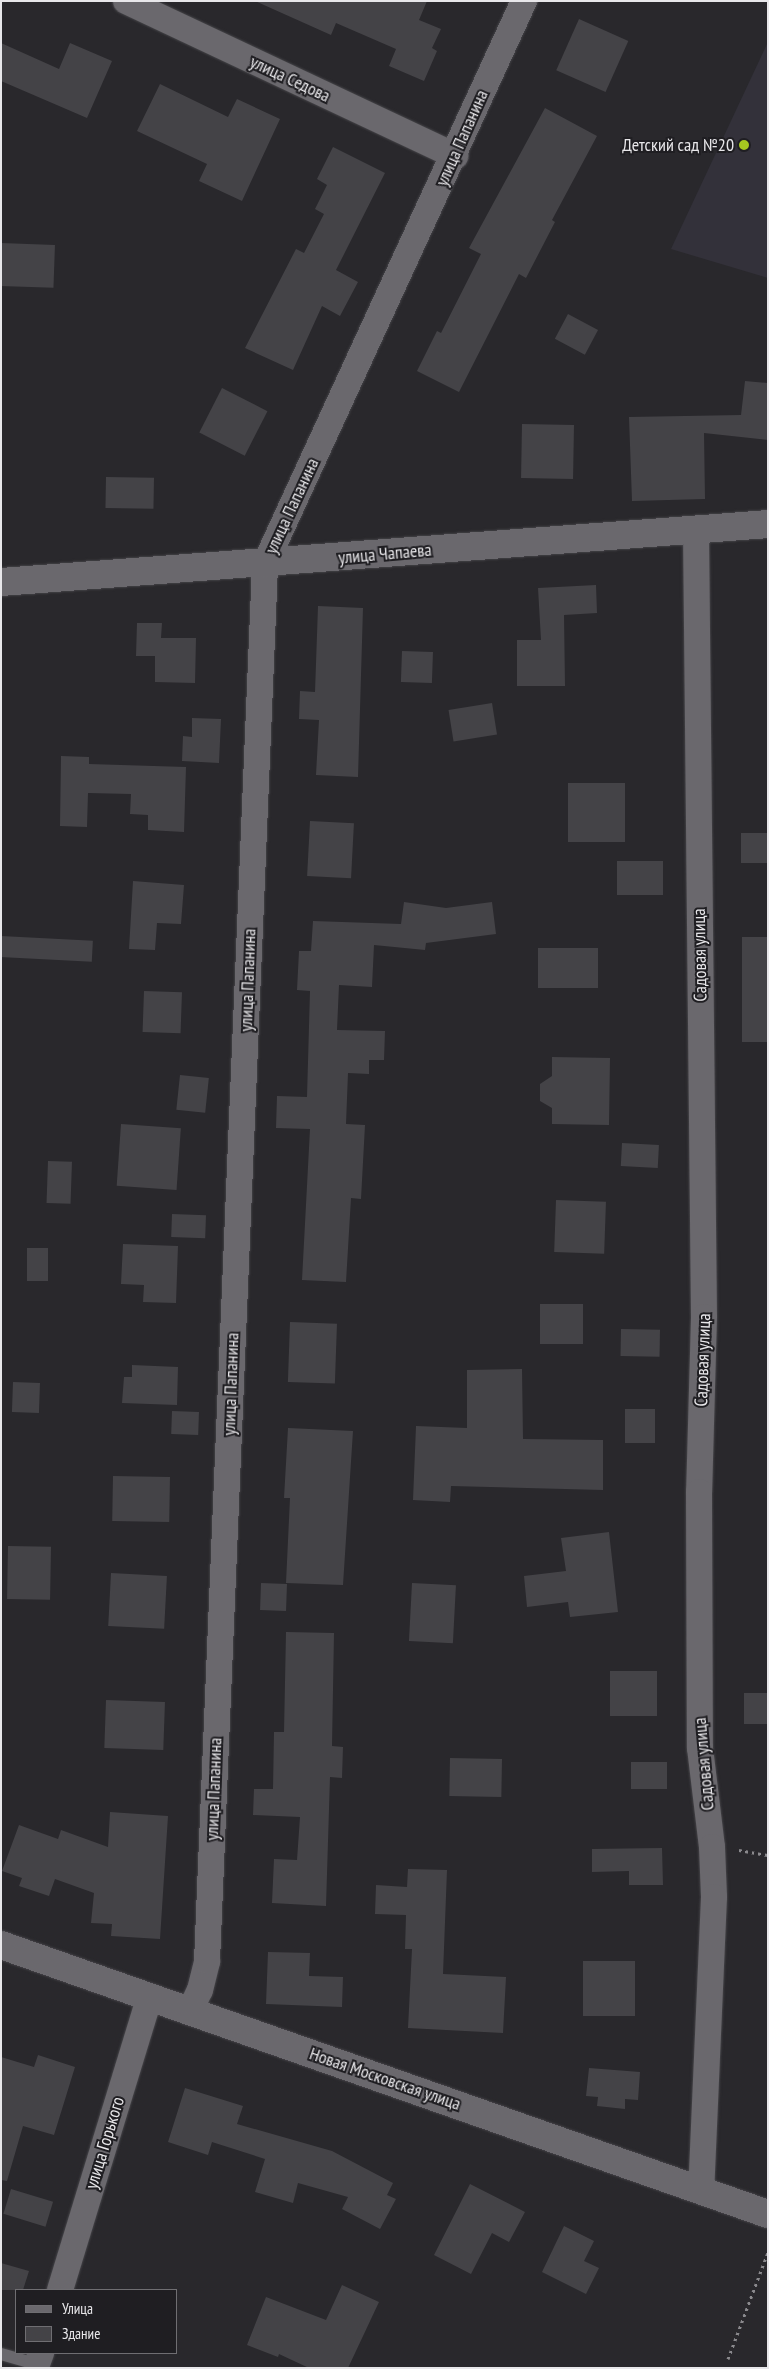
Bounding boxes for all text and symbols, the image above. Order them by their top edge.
street label: улица Седова [247,51,333,107]
street label: улица Папанина [431,87,493,189]
place label: Детский сад №20 [622,134,734,156]
marker: Детский сад №20 [738,139,750,151]
street label: улица Папанина [260,455,324,557]
street label: улица Чапаева [337,539,433,569]
street label: Садовая улица [688,908,712,1002]
street label: улица Папанина [235,928,261,1032]
street label: Садовая улица [691,1313,715,1407]
street label: улица Папанина [218,1332,244,1436]
street label: Садовая улица [689,1717,719,1811]
street label: улица Папанина [201,1737,227,1841]
street label: Новая Московская улица [307,2043,463,2115]
street label: улица Горького [81,2094,129,2192]
legend [15,2289,178,2354]
text: Улица [62,2299,93,2318]
text: Здание [62,2324,100,2343]

